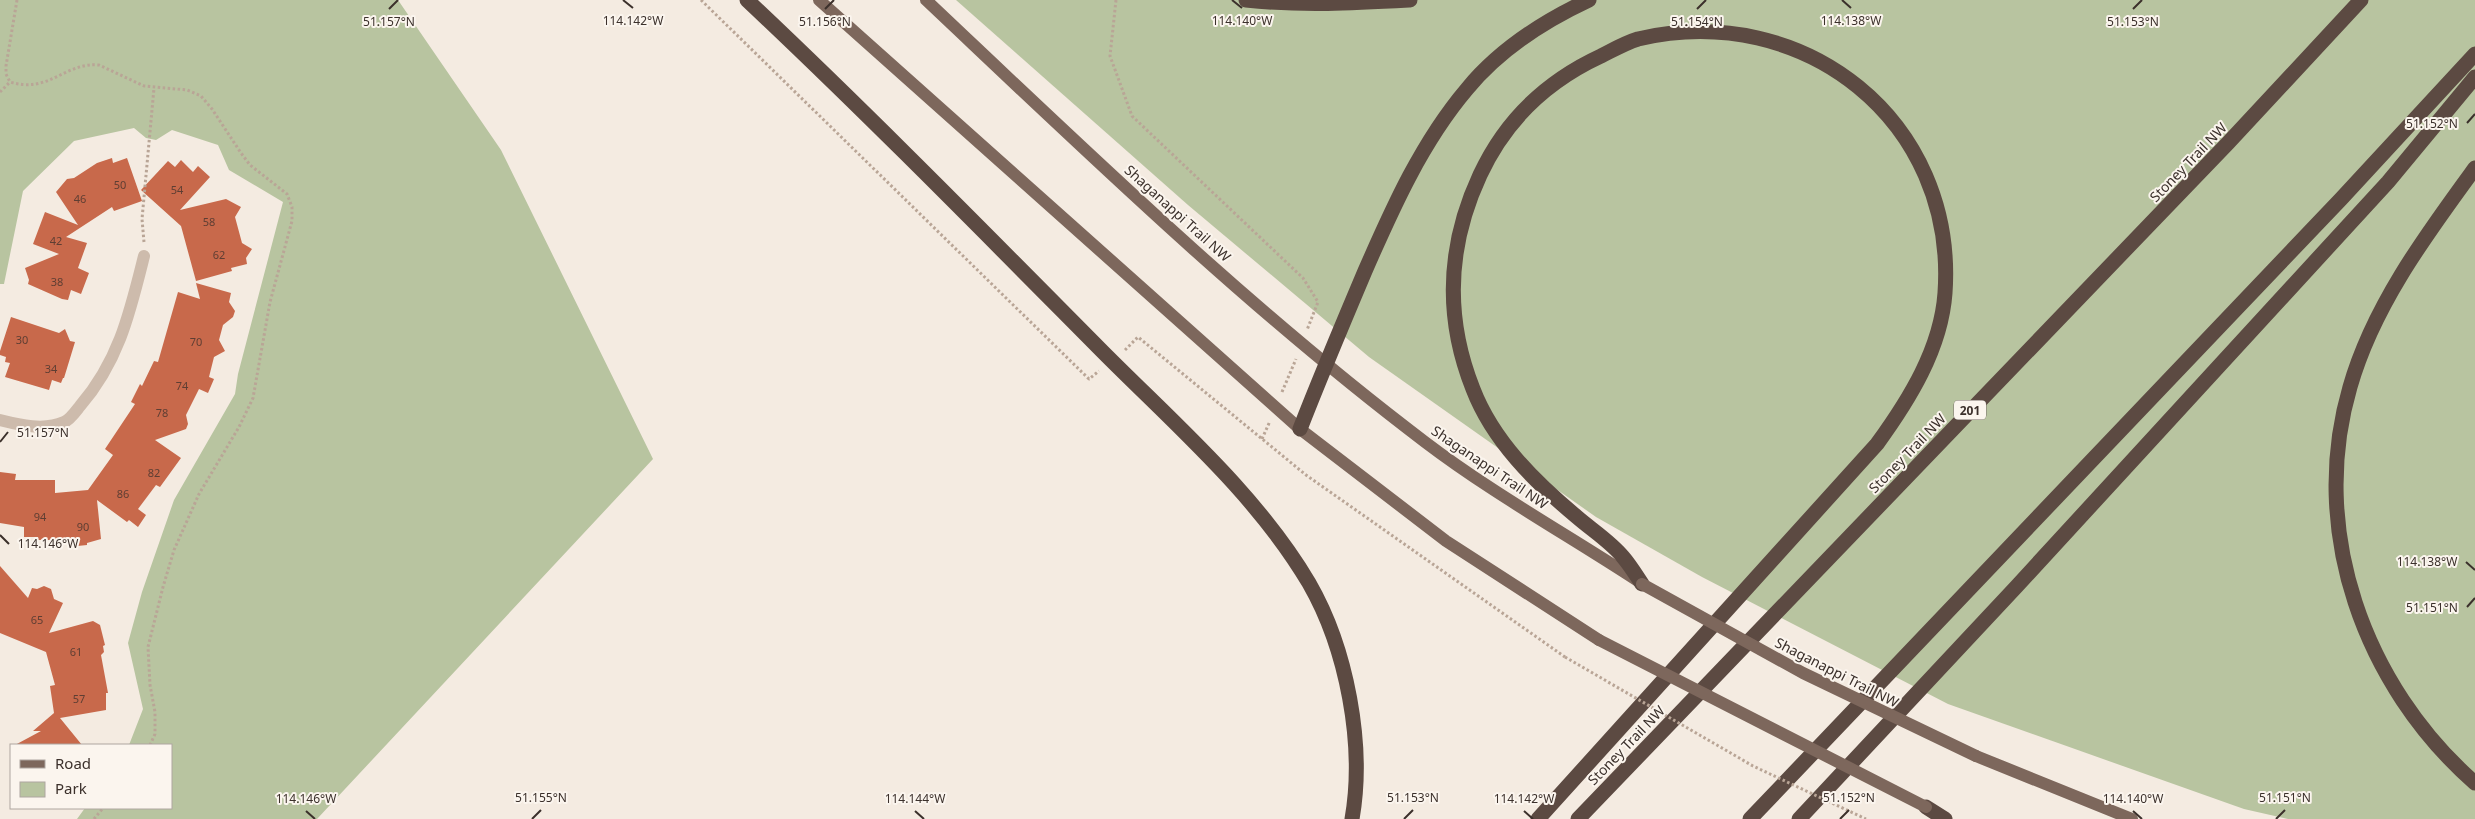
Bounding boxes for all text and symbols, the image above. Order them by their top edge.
text: 114.142°W [603,12,663,29]
text: 114.140°W [1212,12,1272,29]
text: 114.138°W [1821,12,1881,29]
text: 51.157°N [363,13,415,30]
text: 51.156°N [799,13,851,30]
text: 51.154°N [1671,13,1723,30]
text: 51.153°N [2107,13,2159,30]
text: 51.152°N [2406,115,2458,132]
street label: Stoney Trail NW [2145,118,2231,206]
street label: Shaganappi Trail NW [1121,160,1235,266]
house number: 50 [114,177,126,192]
house number: 54 [171,182,184,197]
house number: 46 [74,191,86,206]
house number: 58 [203,214,215,229]
house number: 42 [50,233,62,248]
house number: 62 [213,247,225,262]
house number: 38 [51,274,63,289]
house number: 30 [16,332,28,347]
house number: 70 [190,334,202,349]
house number: 34 [45,361,58,376]
house number: 74 [176,378,189,393]
road number: 201 [1954,400,1986,420]
house number: 78 [156,405,168,420]
street label: Stoney Trail NW [1864,409,1950,497]
street label: Shaganappi Trail NW [1428,421,1552,513]
text: 51.157°N [17,424,69,441]
house number: 82 [148,465,160,480]
house number: 86 [117,486,129,501]
house number: 94 [34,509,47,524]
house number: 90 [77,519,89,534]
text: 114.146°W [18,535,78,552]
text: 114.138°W [2397,553,2457,570]
text: 51.151°N [2406,599,2458,616]
house number: 65 [31,612,43,627]
street label: Shaganappi Trail NW [1772,633,1902,711]
house number: 61 [70,644,82,659]
house number: 57 [73,691,85,706]
street label: Stoney Trail NW [1583,701,1669,789]
legend [10,744,172,809]
text: Road [55,753,91,773]
text: Park [55,778,87,798]
text: 51.155°N [515,789,567,806]
text: 51.153°N [1387,789,1439,806]
text: 51.152°N [1823,789,1875,806]
text: 51.151°N [2259,789,2311,806]
text: 114.146°W [276,790,336,807]
text: 114.144°W [885,790,945,807]
text: 114.142°W [1494,790,1554,807]
text: 114.140°W [2103,790,2163,807]

